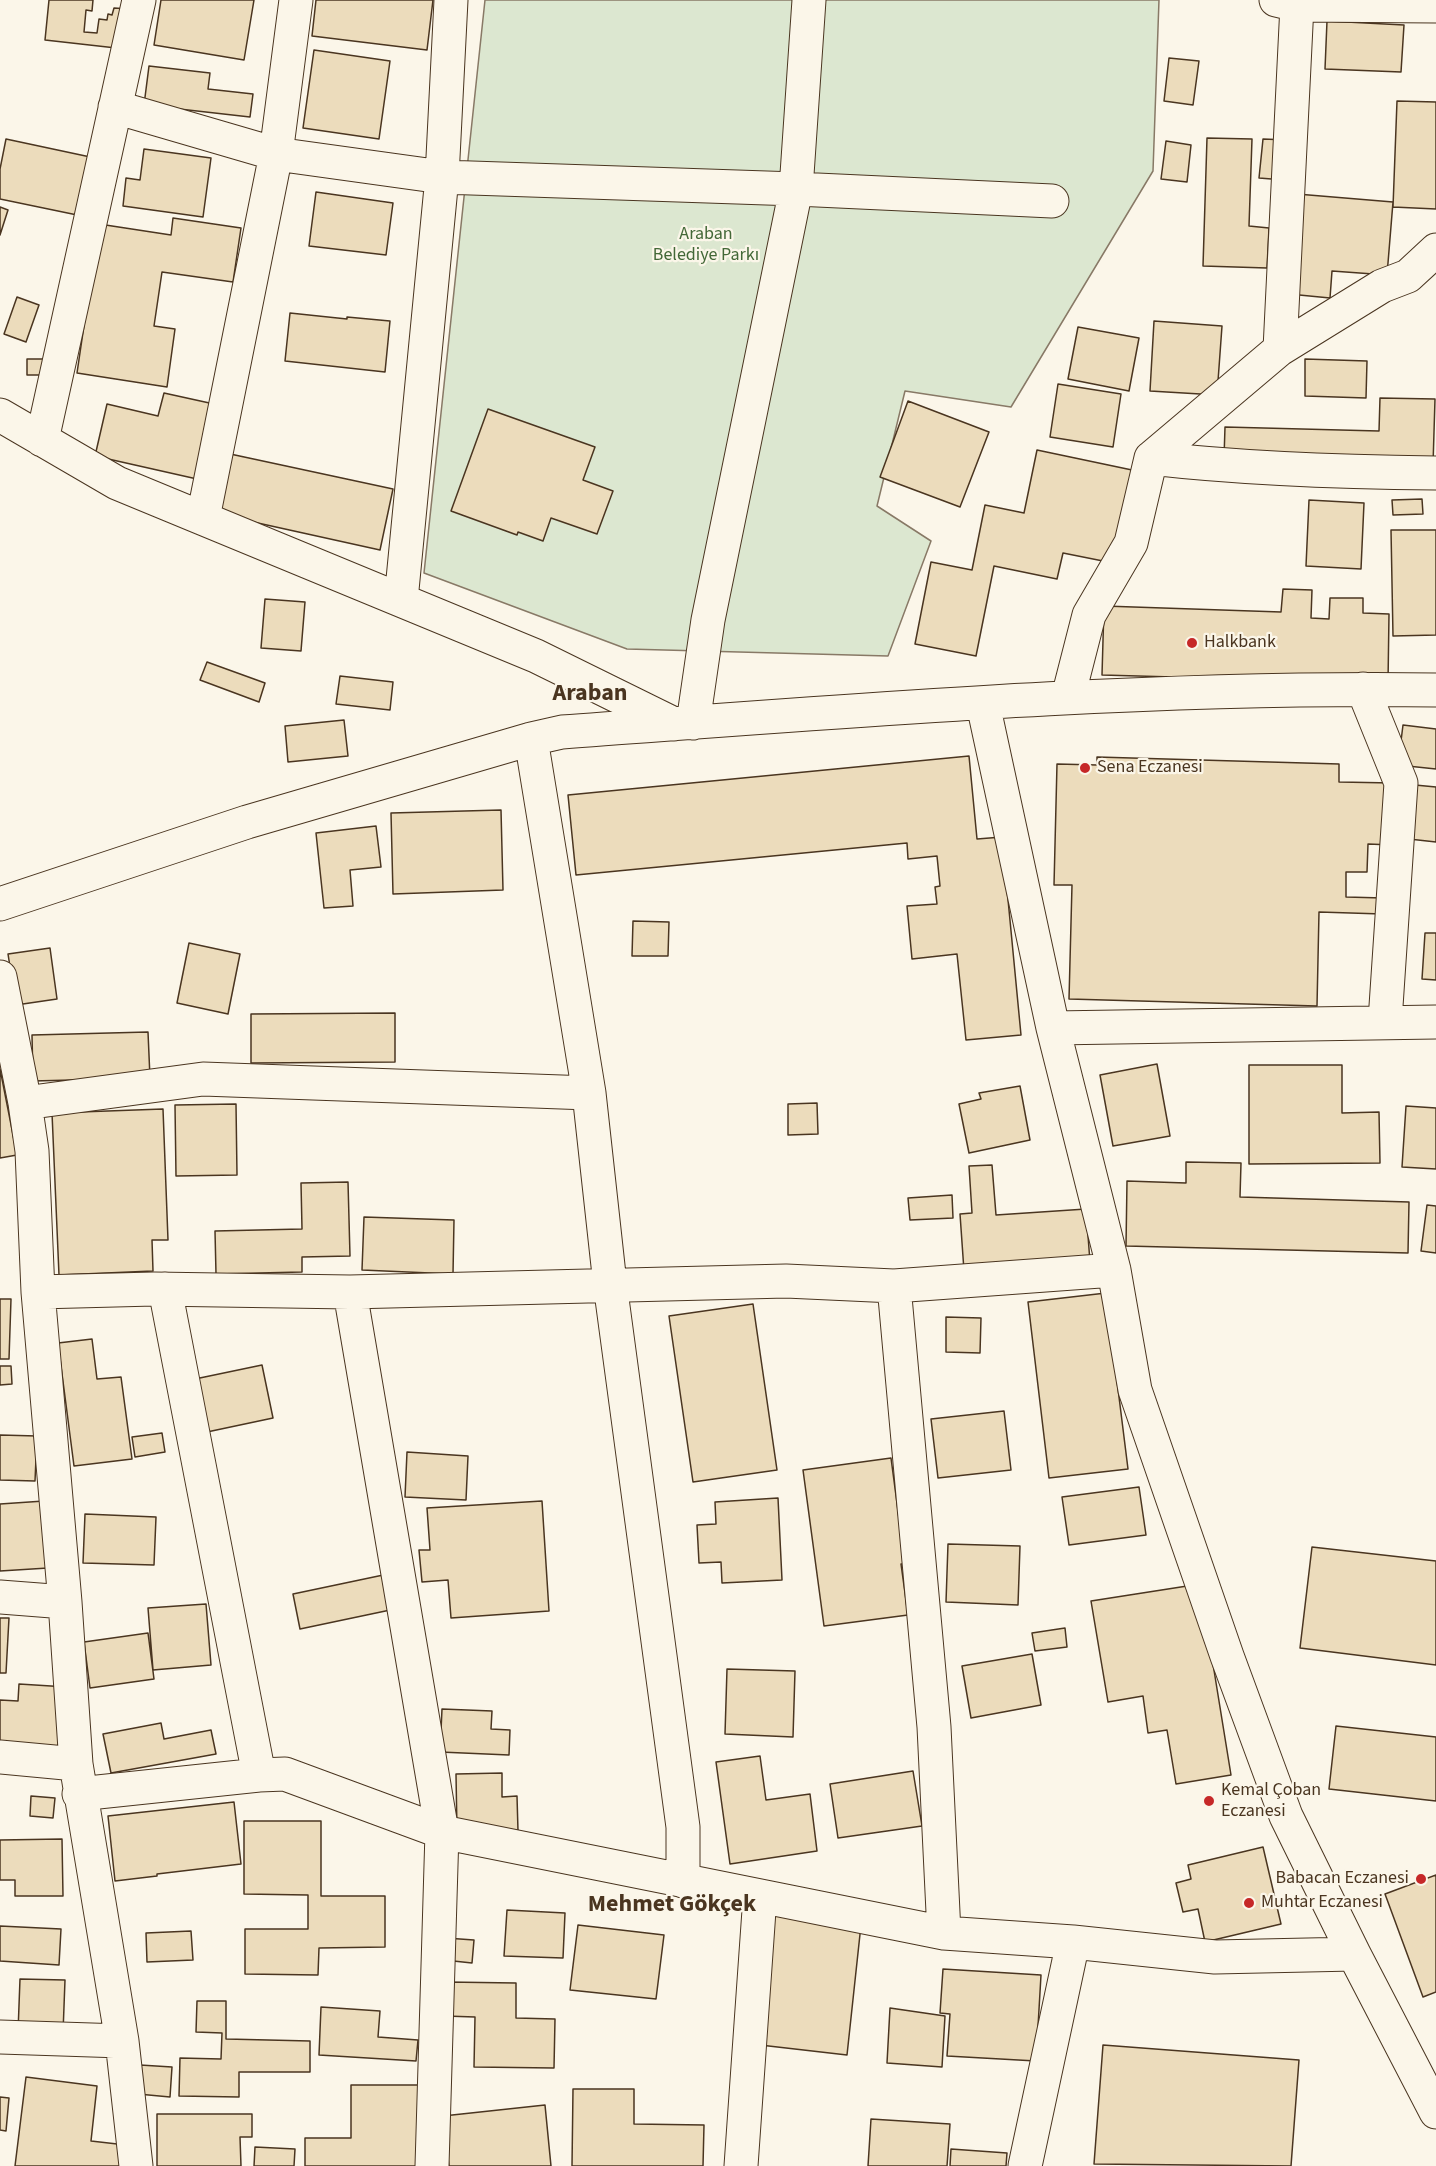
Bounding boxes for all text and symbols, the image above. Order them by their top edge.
park label: Araban Belediye Parkı [653,224,759,266]
place label: Halkbank [1204,632,1276,654]
marker: Halkbank [1185,636,1199,650]
district label: Araban [552,681,628,709]
place label: Sena Eczanesi [1097,757,1203,779]
marker: Sena Eczanesi [1078,761,1092,775]
place label: Kemal Çoban Eczanesi [1221,1780,1321,1822]
marker: Kemal Çoban Eczanesi [1202,1794,1216,1808]
place label: Babacan Eczanesi [1275,1868,1409,1890]
marker: Babacan Eczanesi [1414,1872,1428,1886]
district label: Mehmet Gökçek [588,1892,756,1920]
place label: Muhtar Eczanesi [1261,1892,1383,1914]
marker: Muhtar Eczanesi [1242,1896,1256,1910]

